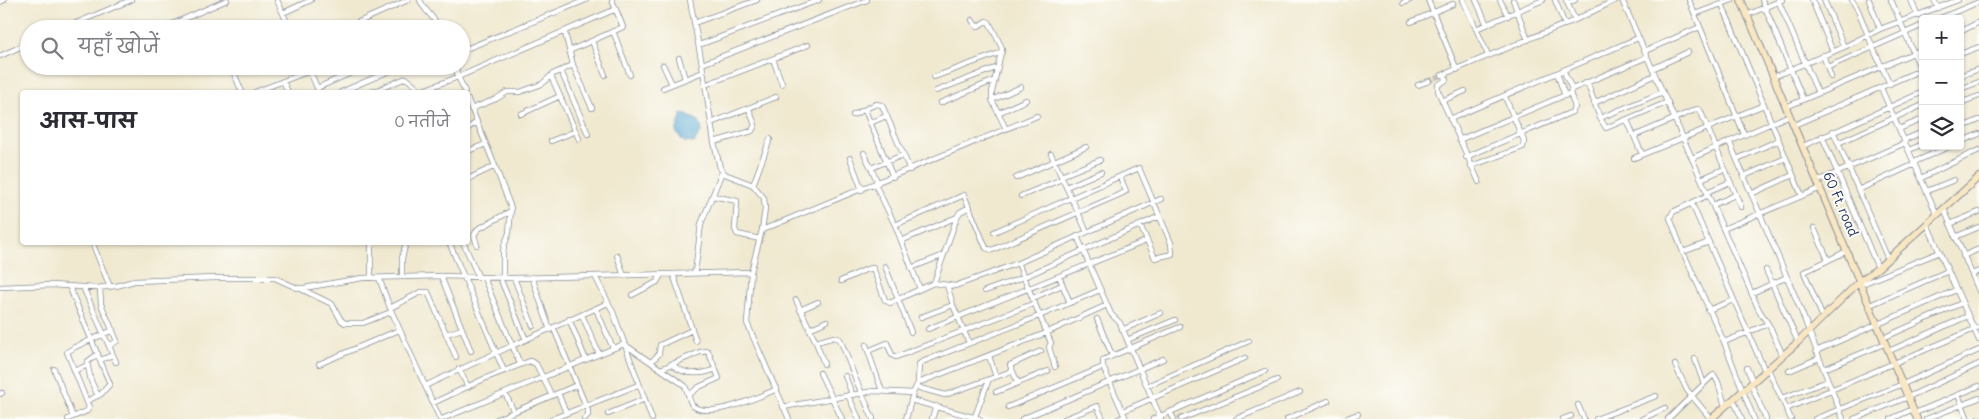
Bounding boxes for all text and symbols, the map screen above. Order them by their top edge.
map controls [1919,15,1964,150]
button: + [1919,15,1964,60]
search box [20,20,470,75]
icon: search [38,34,66,62]
text: यहाँ खोजें [78,34,159,58]
button: − [1919,60,1964,105]
button: layers [1919,105,1964,150]
text: आस-पास [40,107,137,134]
text: 0 नतीजे [394,111,450,131]
street label: 60 Ft. road [1819,169,1863,239]

